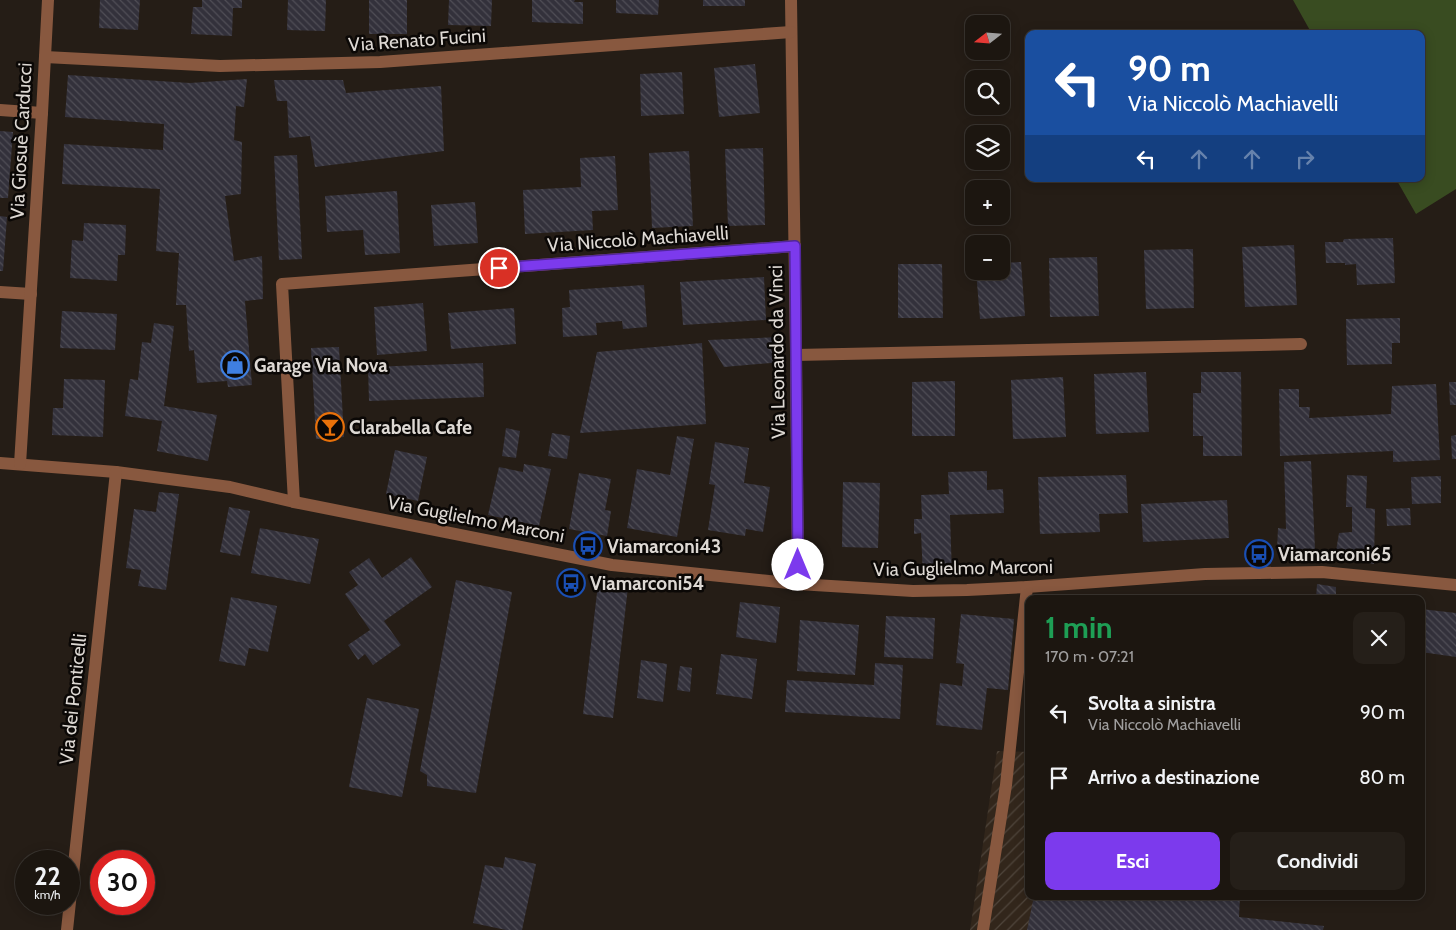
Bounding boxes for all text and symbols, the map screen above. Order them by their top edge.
north arrow [965,15,1010,60]
map controls [965,15,1010,280]
street label: Via Renato Fucini [347,24,487,56]
text: 90 m [1128,47,1211,90]
icon: left [1045,50,1110,115]
street label: Via Giosuè Carducci [5,62,37,220]
button: search [965,70,1010,115]
text: Via Niccolò Machiavelli [1128,90,1338,117]
button: layers [965,125,1010,170]
icon: left [1132,145,1160,173]
icon: ahead [1185,145,1213,173]
icon: ahead [1238,145,1266,173]
icon: right [1291,145,1319,173]
button: + [965,180,1010,225]
street label: Via Niccolò Machiavelli [547,221,729,257]
button: − [965,235,1010,280]
pin [478,247,520,289]
icon: arrive [485,254,513,282]
street label: Via Leonardo da Vinci [764,265,790,439]
shop icon: Garage Via Nova [220,350,250,380]
place label: Garage Via Nova [254,354,388,377]
bar icon: Clarabella Cafe [315,412,345,442]
place label: Clarabella Cafe [349,416,472,439]
street label: Via Guglielmo Marconi [386,491,566,547]
bus stop icon: Viamarconi43 [573,531,603,561]
place label: Viamarconi43 [607,535,721,558]
position arrow [771,538,823,590]
bus stop icon: Viamarconi65 [1244,539,1274,569]
place label: Viamarconi65 [1278,543,1391,566]
street label: Via Guglielmo Marconi [873,555,1053,581]
bus stop icon: Viamarconi54 [556,568,586,598]
place label: Viamarconi54 [590,572,704,595]
text: 1 min [1045,609,1113,646]
button: close [1353,612,1405,664]
street label: Via dei Ponticelli [55,632,91,766]
text: 170 m · 07:21 [1045,647,1134,666]
text: Svolta a sinistra [1088,692,1216,715]
icon: left [1045,699,1073,727]
text: 90 m [1360,701,1405,724]
text: Via Niccolò Machiavelli [1088,715,1241,734]
icon: arrive [1045,764,1073,792]
text: Arrivo a destinazione [1088,766,1259,789]
text: 80 m [1359,766,1405,789]
button: Esci [1045,832,1220,890]
button: Condividi [1230,832,1405,890]
speed limit sign: 30 [90,850,155,915]
text: 22 [34,861,61,891]
text: km/h [34,887,61,902]

